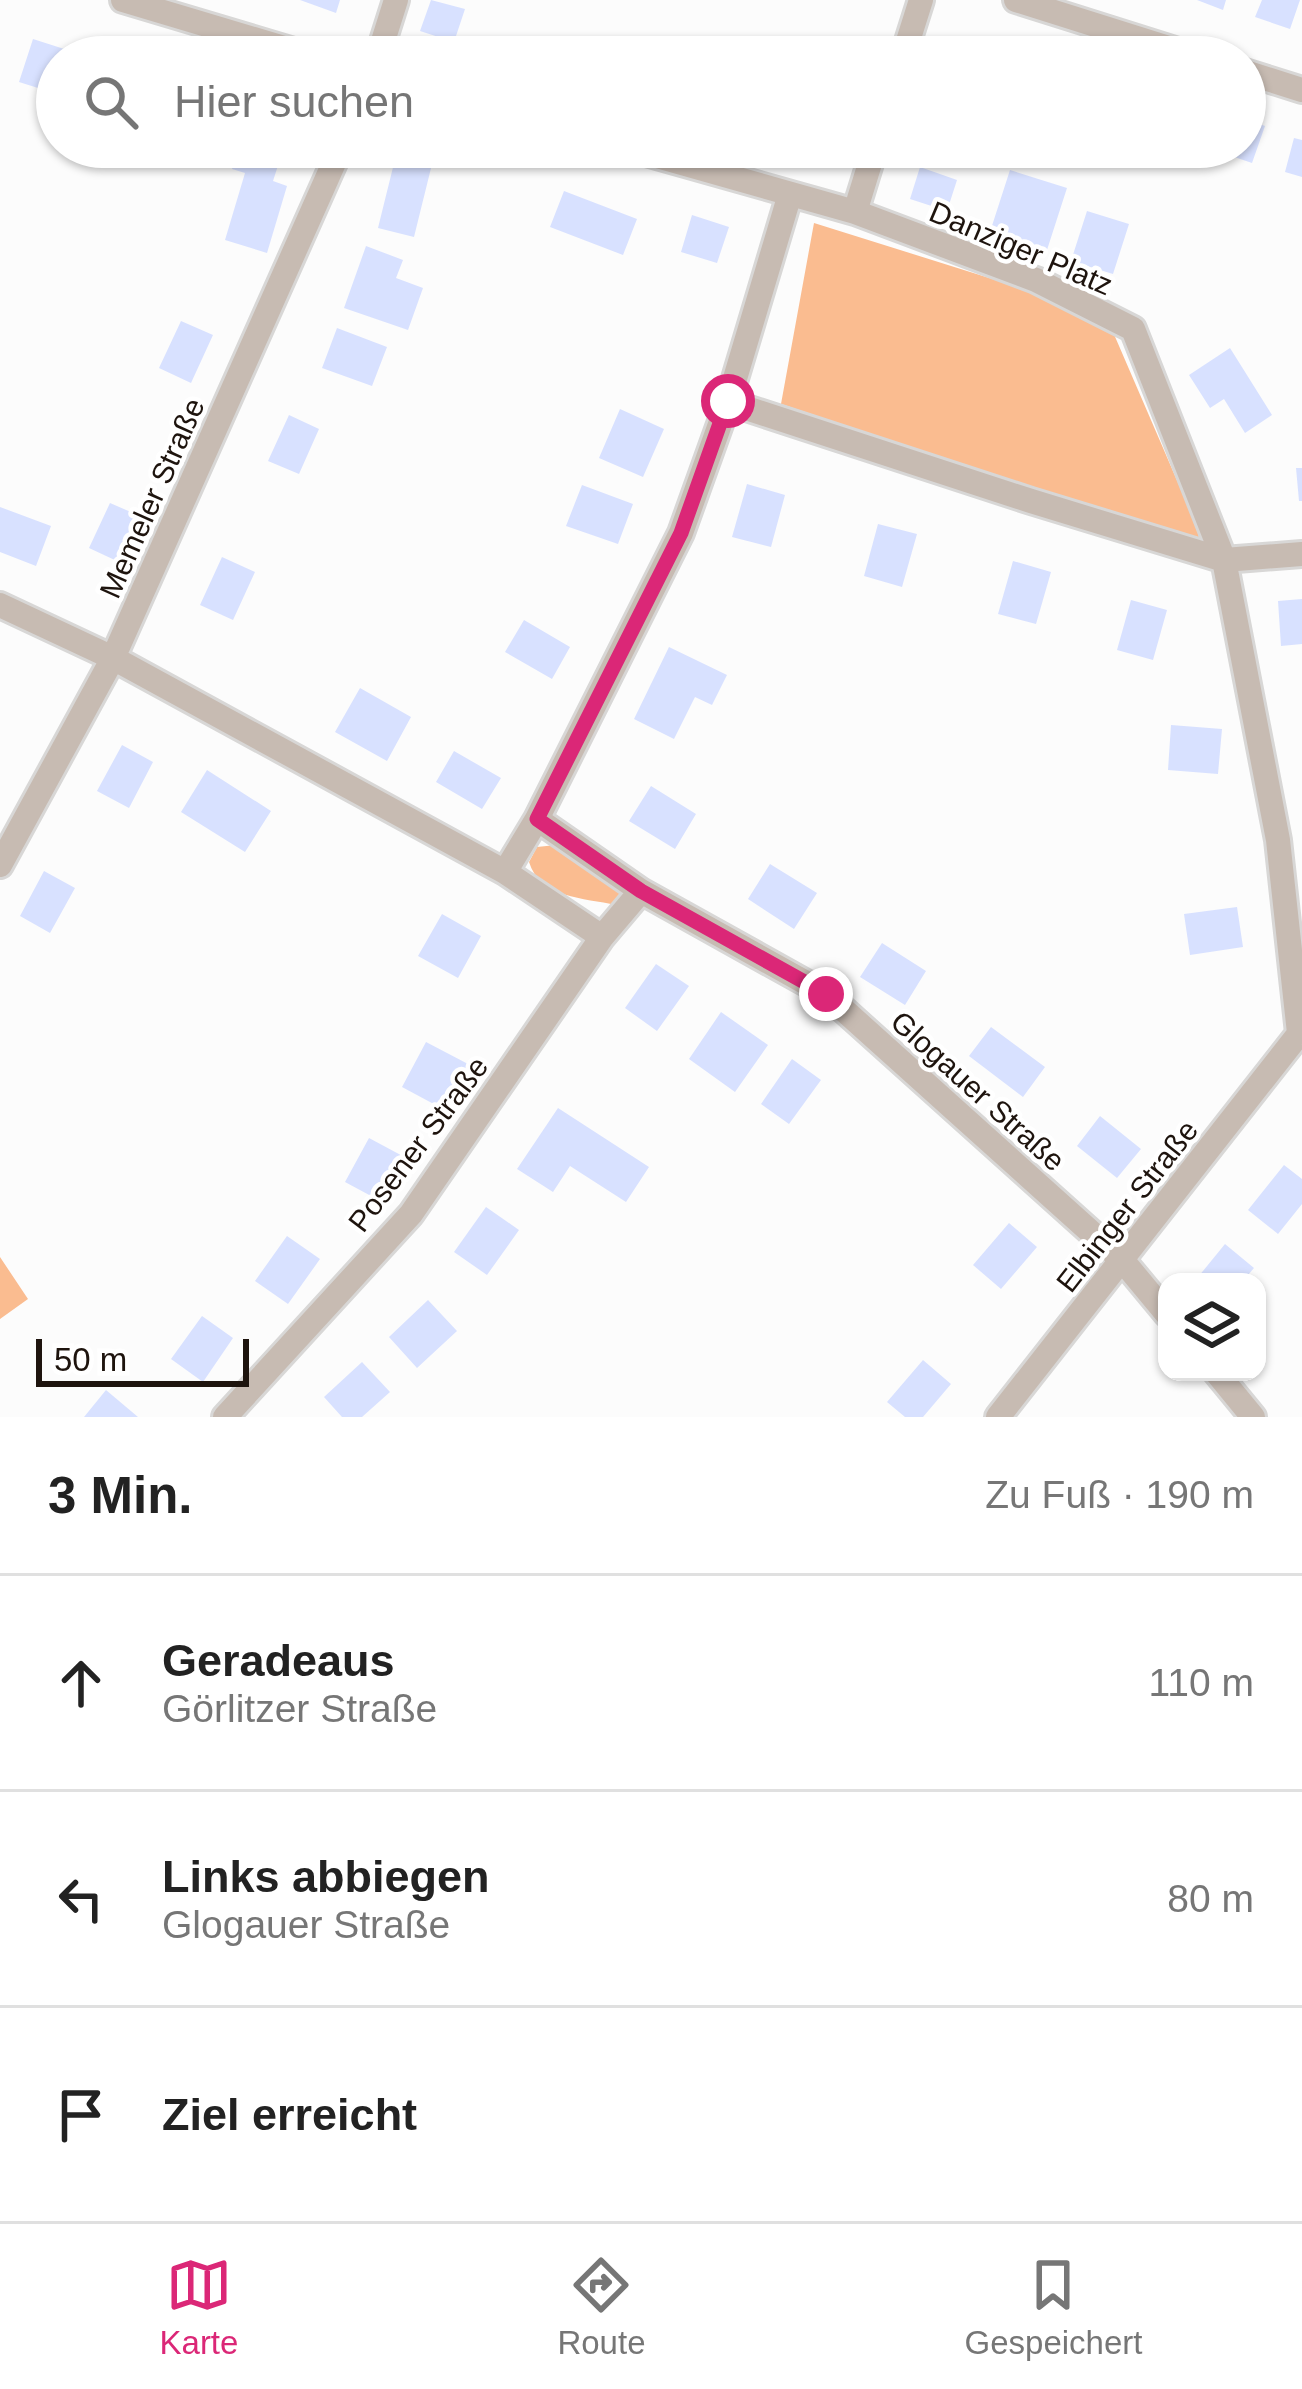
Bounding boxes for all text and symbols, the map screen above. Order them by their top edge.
search box [36,36,1266,168]
icon: search [78,69,144,135]
text: Hier suchen [174,76,414,127]
street label: Danziger Platz [925,195,1117,301]
route start [701,374,755,428]
street label: Memeler Straße [93,393,211,603]
route end [799,967,853,1021]
street label: Glogauer Straße [885,1005,1071,1177]
street label: Posener Straße [342,1050,494,1238]
street label: Elbinger Straße [1050,1114,1204,1298]
map controls [1158,1273,1266,1381]
button: layers [1158,1273,1266,1381]
scale bar [36,1333,249,1386]
text: 50 m [54,1341,127,1378]
text: 3 Min. [48,1467,193,1524]
text: Zu Fuß · 190 m [985,1473,1254,1516]
text: Geradeaus [162,1635,395,1686]
icon: ahead [48,1650,114,1716]
text: 110 m [1149,1661,1254,1704]
text: Görlitzer Straße [162,1687,437,1730]
text: Links abbiegen [162,1851,490,1902]
icon: left [48,1866,114,1932]
text: 80 m [1167,1877,1254,1920]
text: Glogauer Straße [162,1903,450,1946]
icon: arrive [48,2082,114,2148]
text: Ziel erreicht [162,2089,417,2140]
tab: Karte [160,2252,238,2362]
tab: Route [557,2252,645,2362]
tab: Gespeichert [965,2252,1142,2362]

